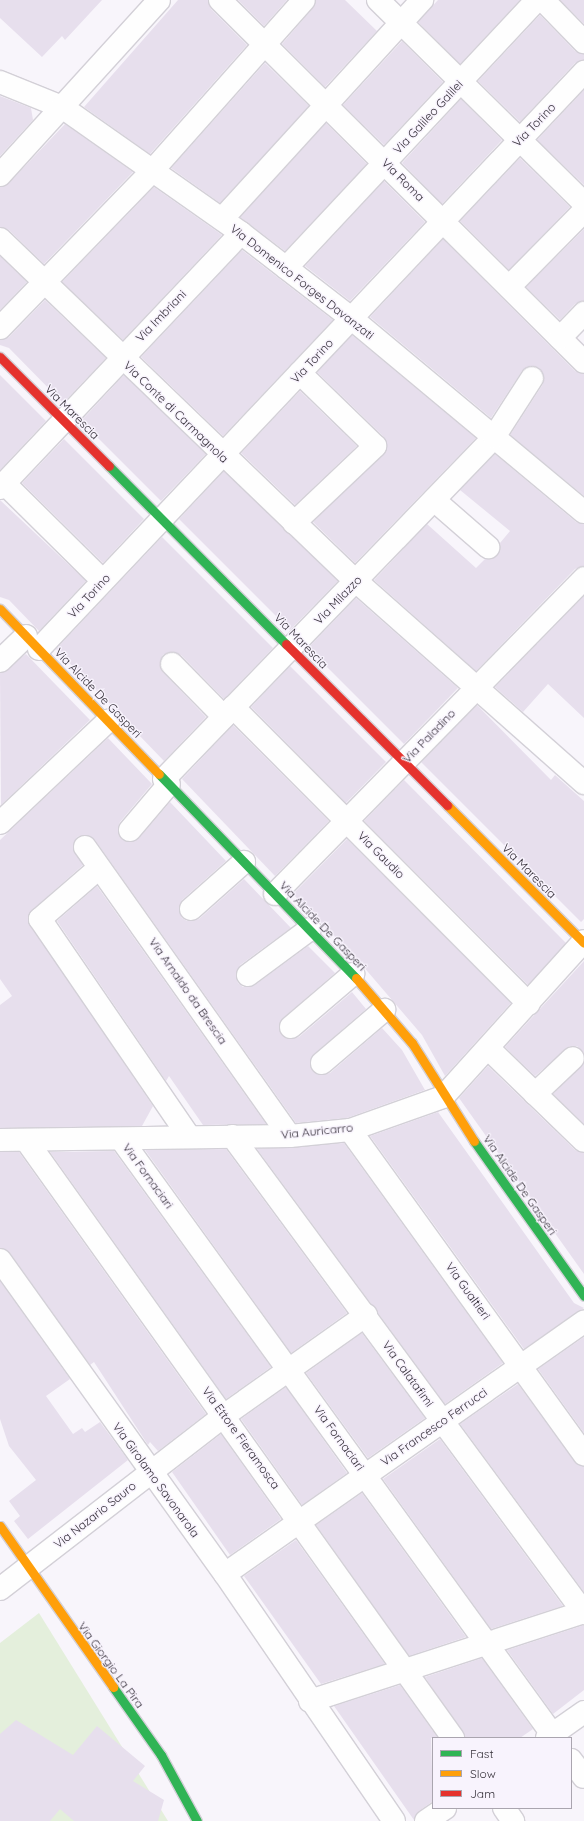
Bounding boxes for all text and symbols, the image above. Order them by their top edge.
street label: Via Galileo Galilei [390,77,466,157]
street label: Via Torino [510,100,558,150]
street label: Via Roma [379,156,427,204]
street label: Via Domenico Forges Davanzati [227,221,377,343]
street label: Via Imbriani [133,287,189,345]
street label: Via Torino [288,336,336,386]
street label: Via Conte di Carmagnola [121,358,231,466]
street label: Via Marescia [42,382,102,442]
street label: Via Torino [65,571,113,621]
street label: Via Milazzo [311,573,365,627]
street label: Via Marescia [271,610,331,672]
street label: Via Alcide De Gasperi [51,645,145,741]
street label: Via Paladino [400,706,458,766]
street label: Via Gaudio [354,828,408,882]
street label: Via Marescia [499,841,559,901]
street label: Via Alcide De Gasperi [276,878,370,974]
street label: Via Arnaldo da Brescia [146,935,230,1047]
street label: Via Auricarro [280,1120,354,1142]
street label: Via Alcide De Gasperi [480,1132,560,1238]
street label: Via Fornaciari [120,1141,176,1211]
street label: Via Gualtieri [443,1260,493,1322]
street label: Via Calatafimi [379,1338,437,1410]
street label: Via Ettore Fieramosca [199,1384,283,1492]
street label: Via Francesco Ferrucci [378,1385,490,1469]
street label: Via Fornaciari [311,1403,367,1473]
street label: Via Girolamo Savonarola [110,1420,202,1540]
street label: Via Nazario Sauro [51,1478,139,1552]
street label: Via Giorgio La Pira [75,1619,147,1711]
legend [432,1737,572,1809]
text: Fast [470,1746,494,1761]
text: Slow [470,1766,496,1781]
text: Jam [470,1786,495,1801]

